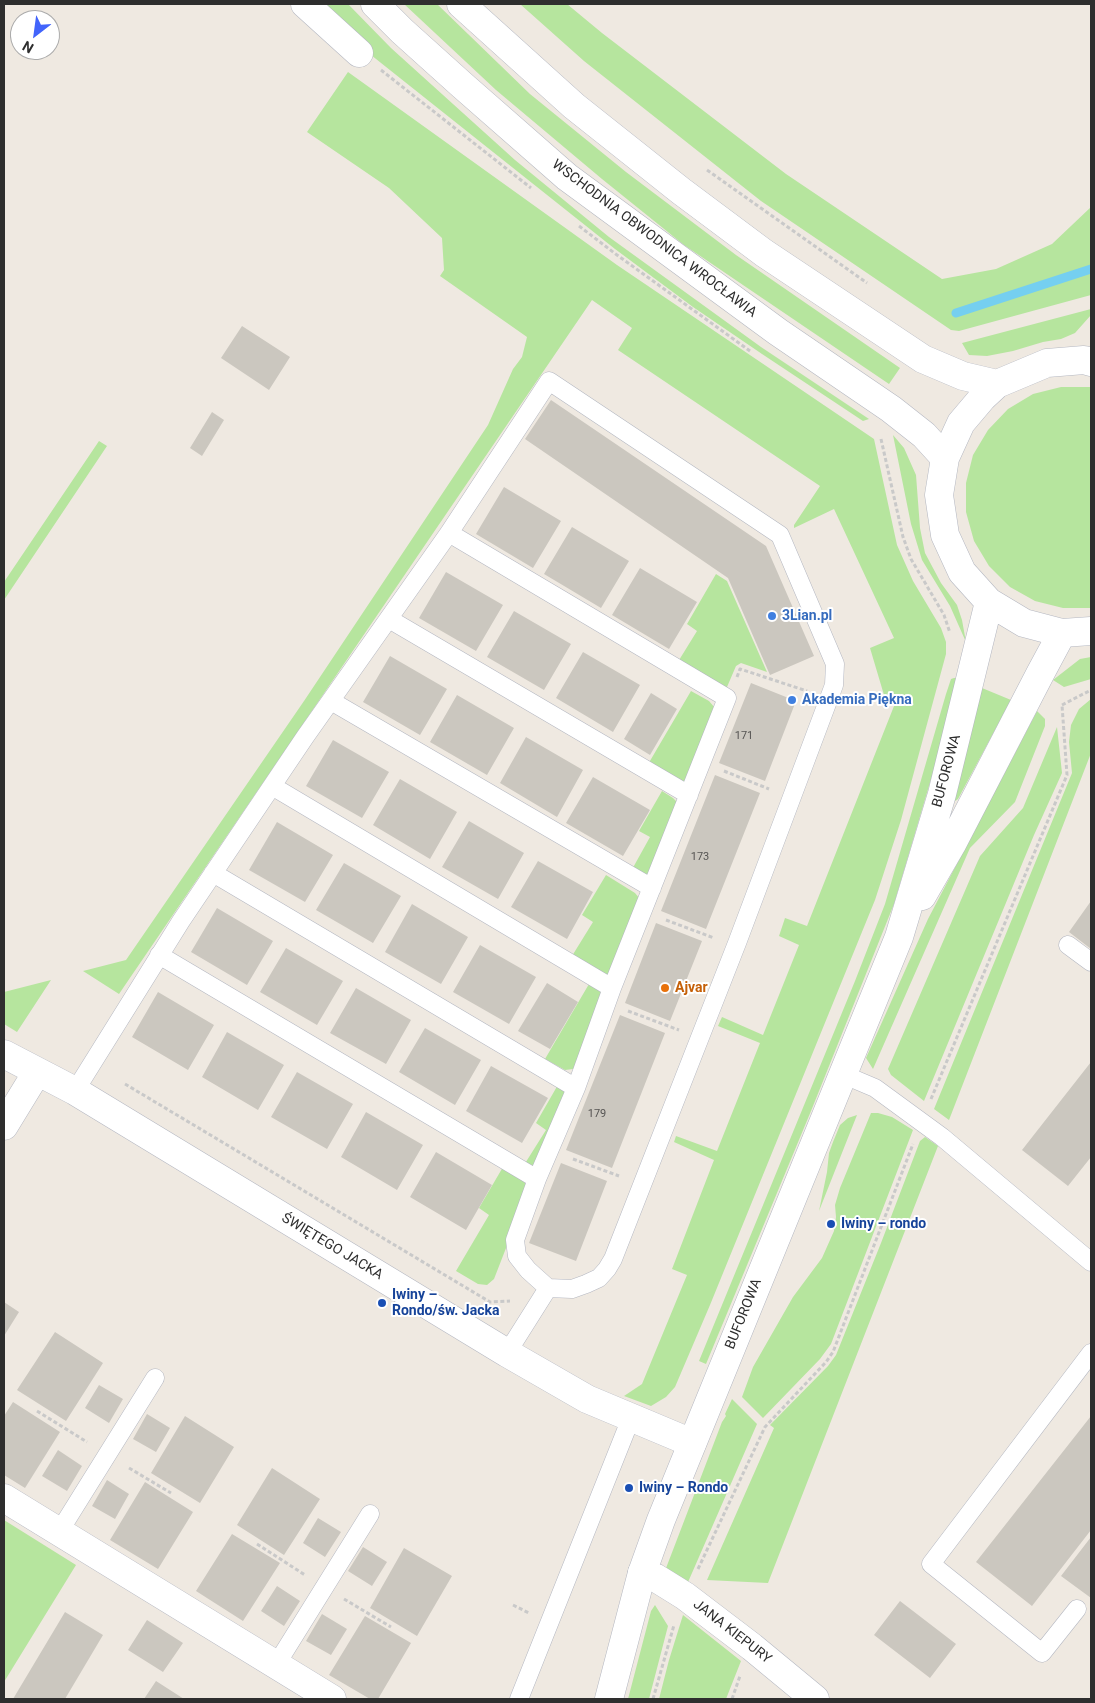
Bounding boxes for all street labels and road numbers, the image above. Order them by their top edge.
street label: WSCHODNIA OBWODNICA WROCŁAWIA [548,157,760,321]
street label: BUFOROWA [929,733,965,809]
street label: ŚWIĘTEGO JACKA [278,1210,386,1284]
street label: BUFOROWA [722,1276,766,1352]
street label: JANA KIEPURY [690,1596,774,1668]

